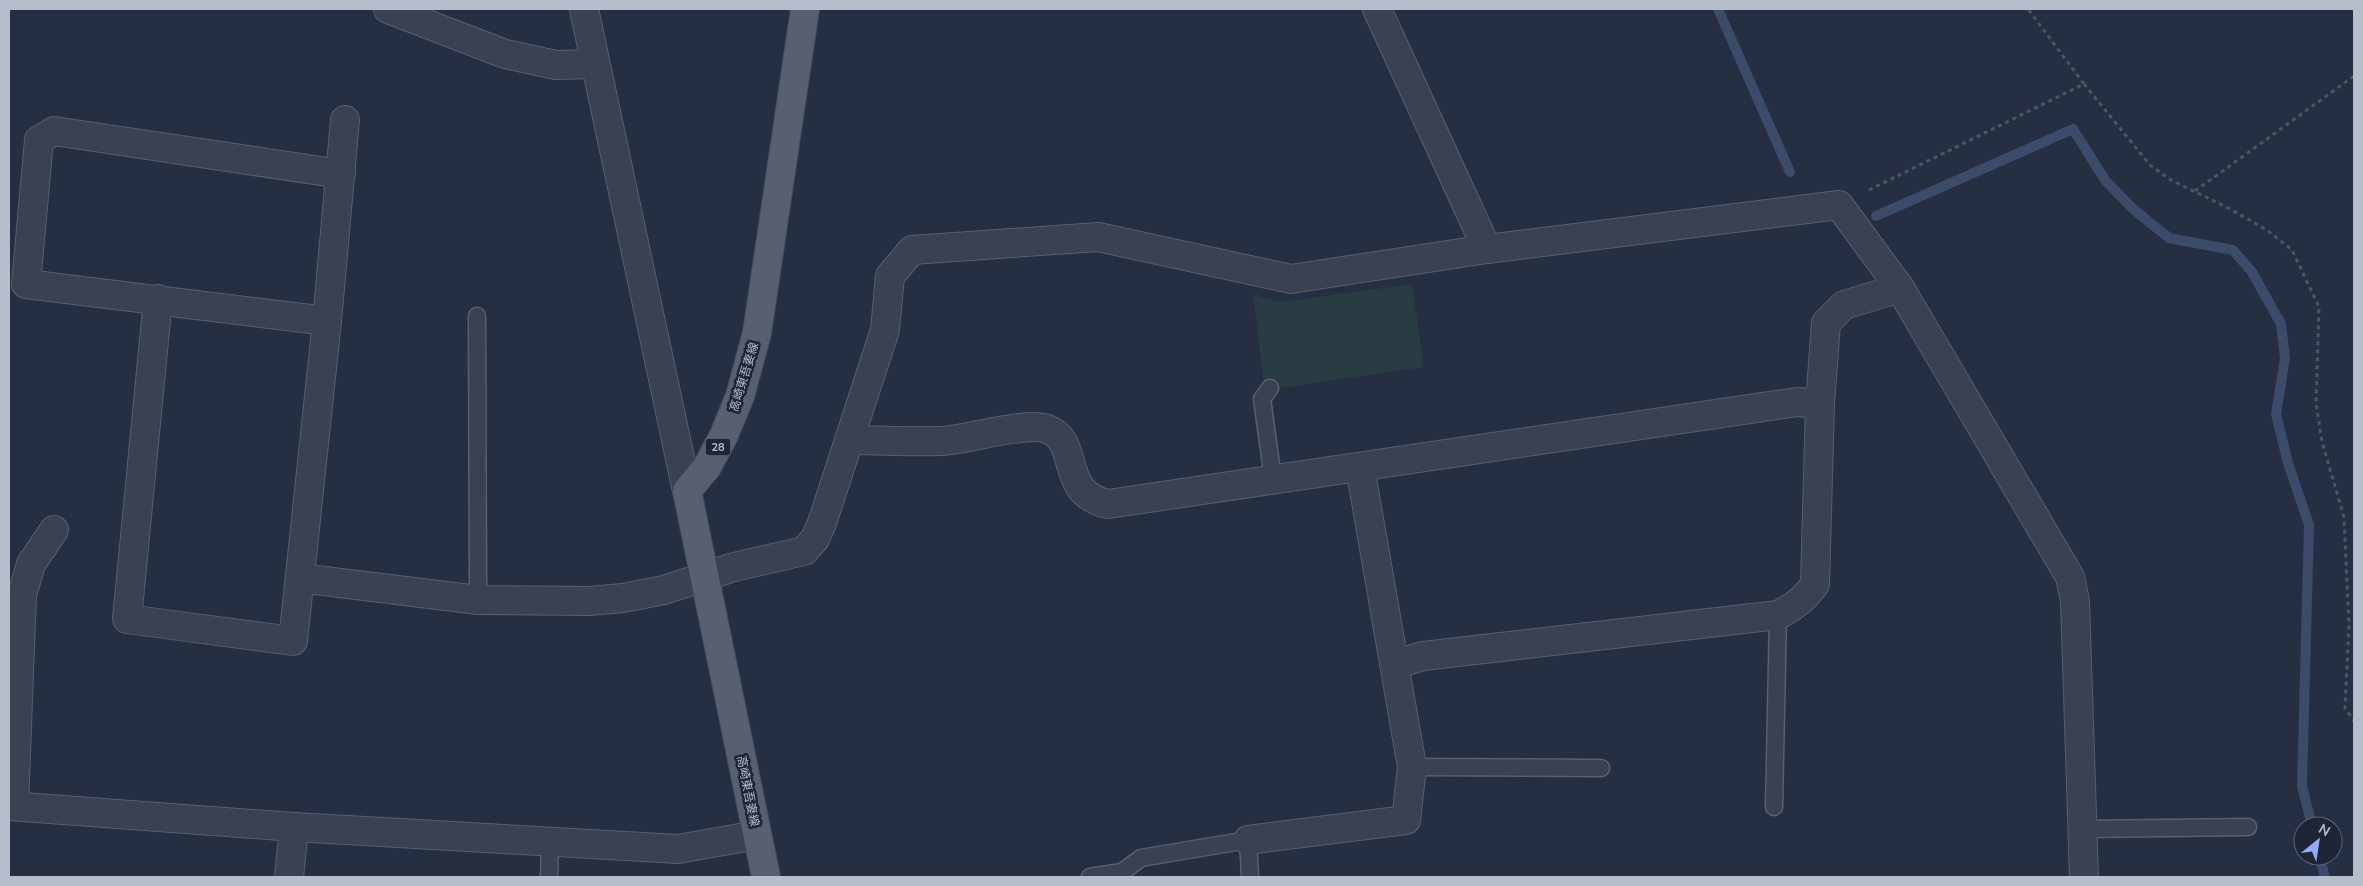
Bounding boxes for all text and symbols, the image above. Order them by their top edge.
street label: 高崎東吾妻線 [726,340,762,414]
road number: 28 [706,438,730,456]
street label: 高崎東吾妻線 [733,754,763,828]
north arrow [2293,816,2343,866]
text: N [2315,819,2334,841]

